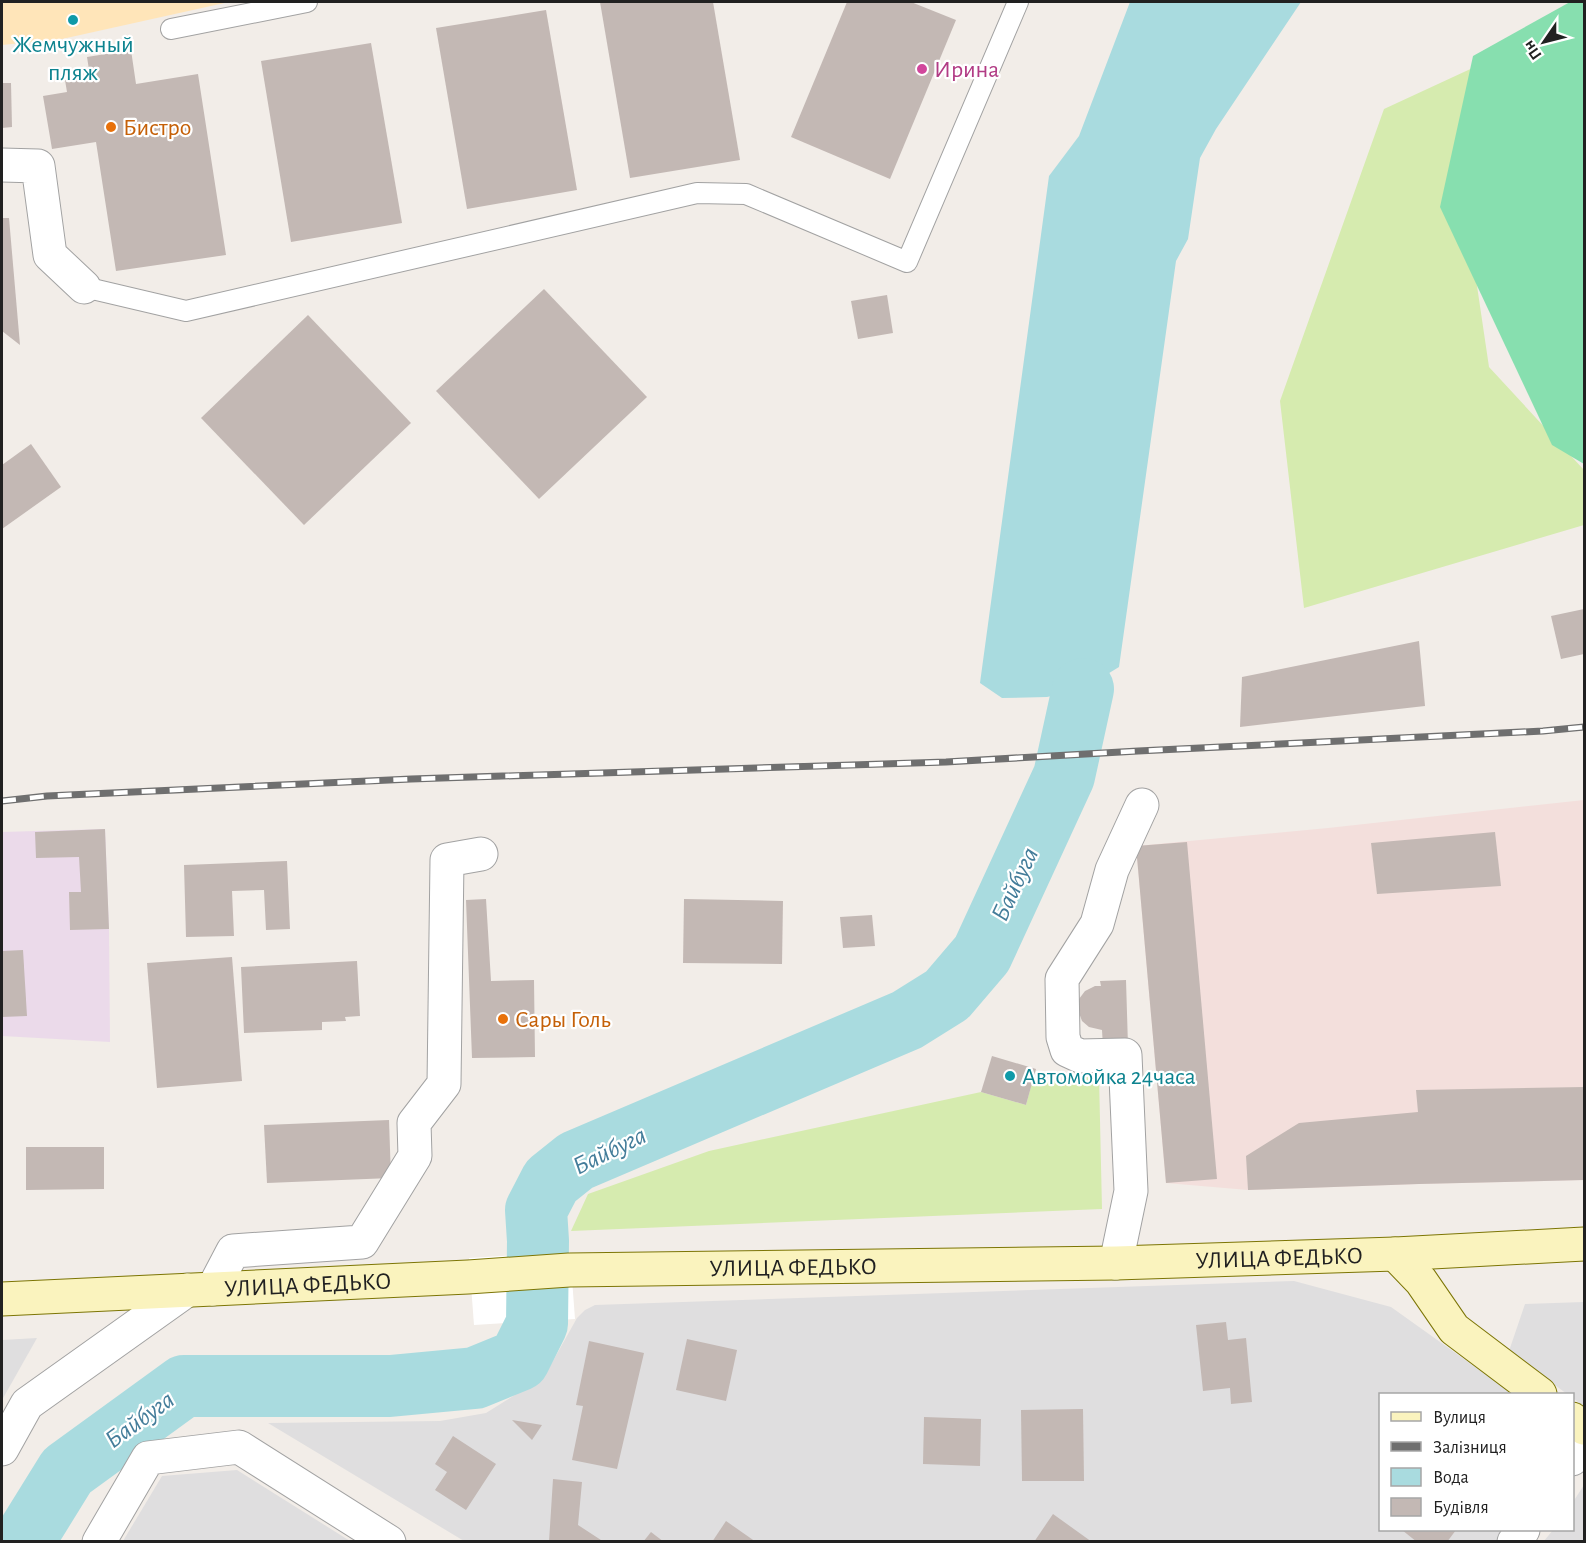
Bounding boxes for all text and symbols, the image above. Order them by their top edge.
north arrow [1514,12,1574,72]
marker: Жемчужный пляж [66,13,80,27]
place label: Жемчужный пляж [12,33,134,85]
text: Пн [1520,37,1545,63]
place label: Ирина [934,58,999,82]
marker: Ирина [915,62,929,76]
place label: Бистро [123,116,191,140]
marker: Бистро [104,120,118,134]
water label: Байбуга [987,843,1043,925]
place label: Сары Голь [515,1008,611,1032]
marker: Сары Голь [496,1012,510,1026]
place label: Автомойка 24часа [1022,1065,1196,1089]
marker: Автомойка 24часа [1003,1069,1017,1083]
water label: Байбуга [569,1122,650,1180]
street label: УЛИЦА ФЕДЬКО [1195,1244,1363,1273]
street label: УЛИЦА ФЕДЬКО [709,1255,877,1281]
street label: УЛИЦА ФЕДЬКО [223,1270,392,1302]
water label: Байбуга [100,1386,179,1453]
legend [1379,1393,1574,1531]
text: Вулиця [1433,1409,1486,1427]
text: Залізниця [1433,1439,1507,1457]
text: Вода [1433,1469,1469,1487]
text: Будівля [1433,1499,1489,1517]

